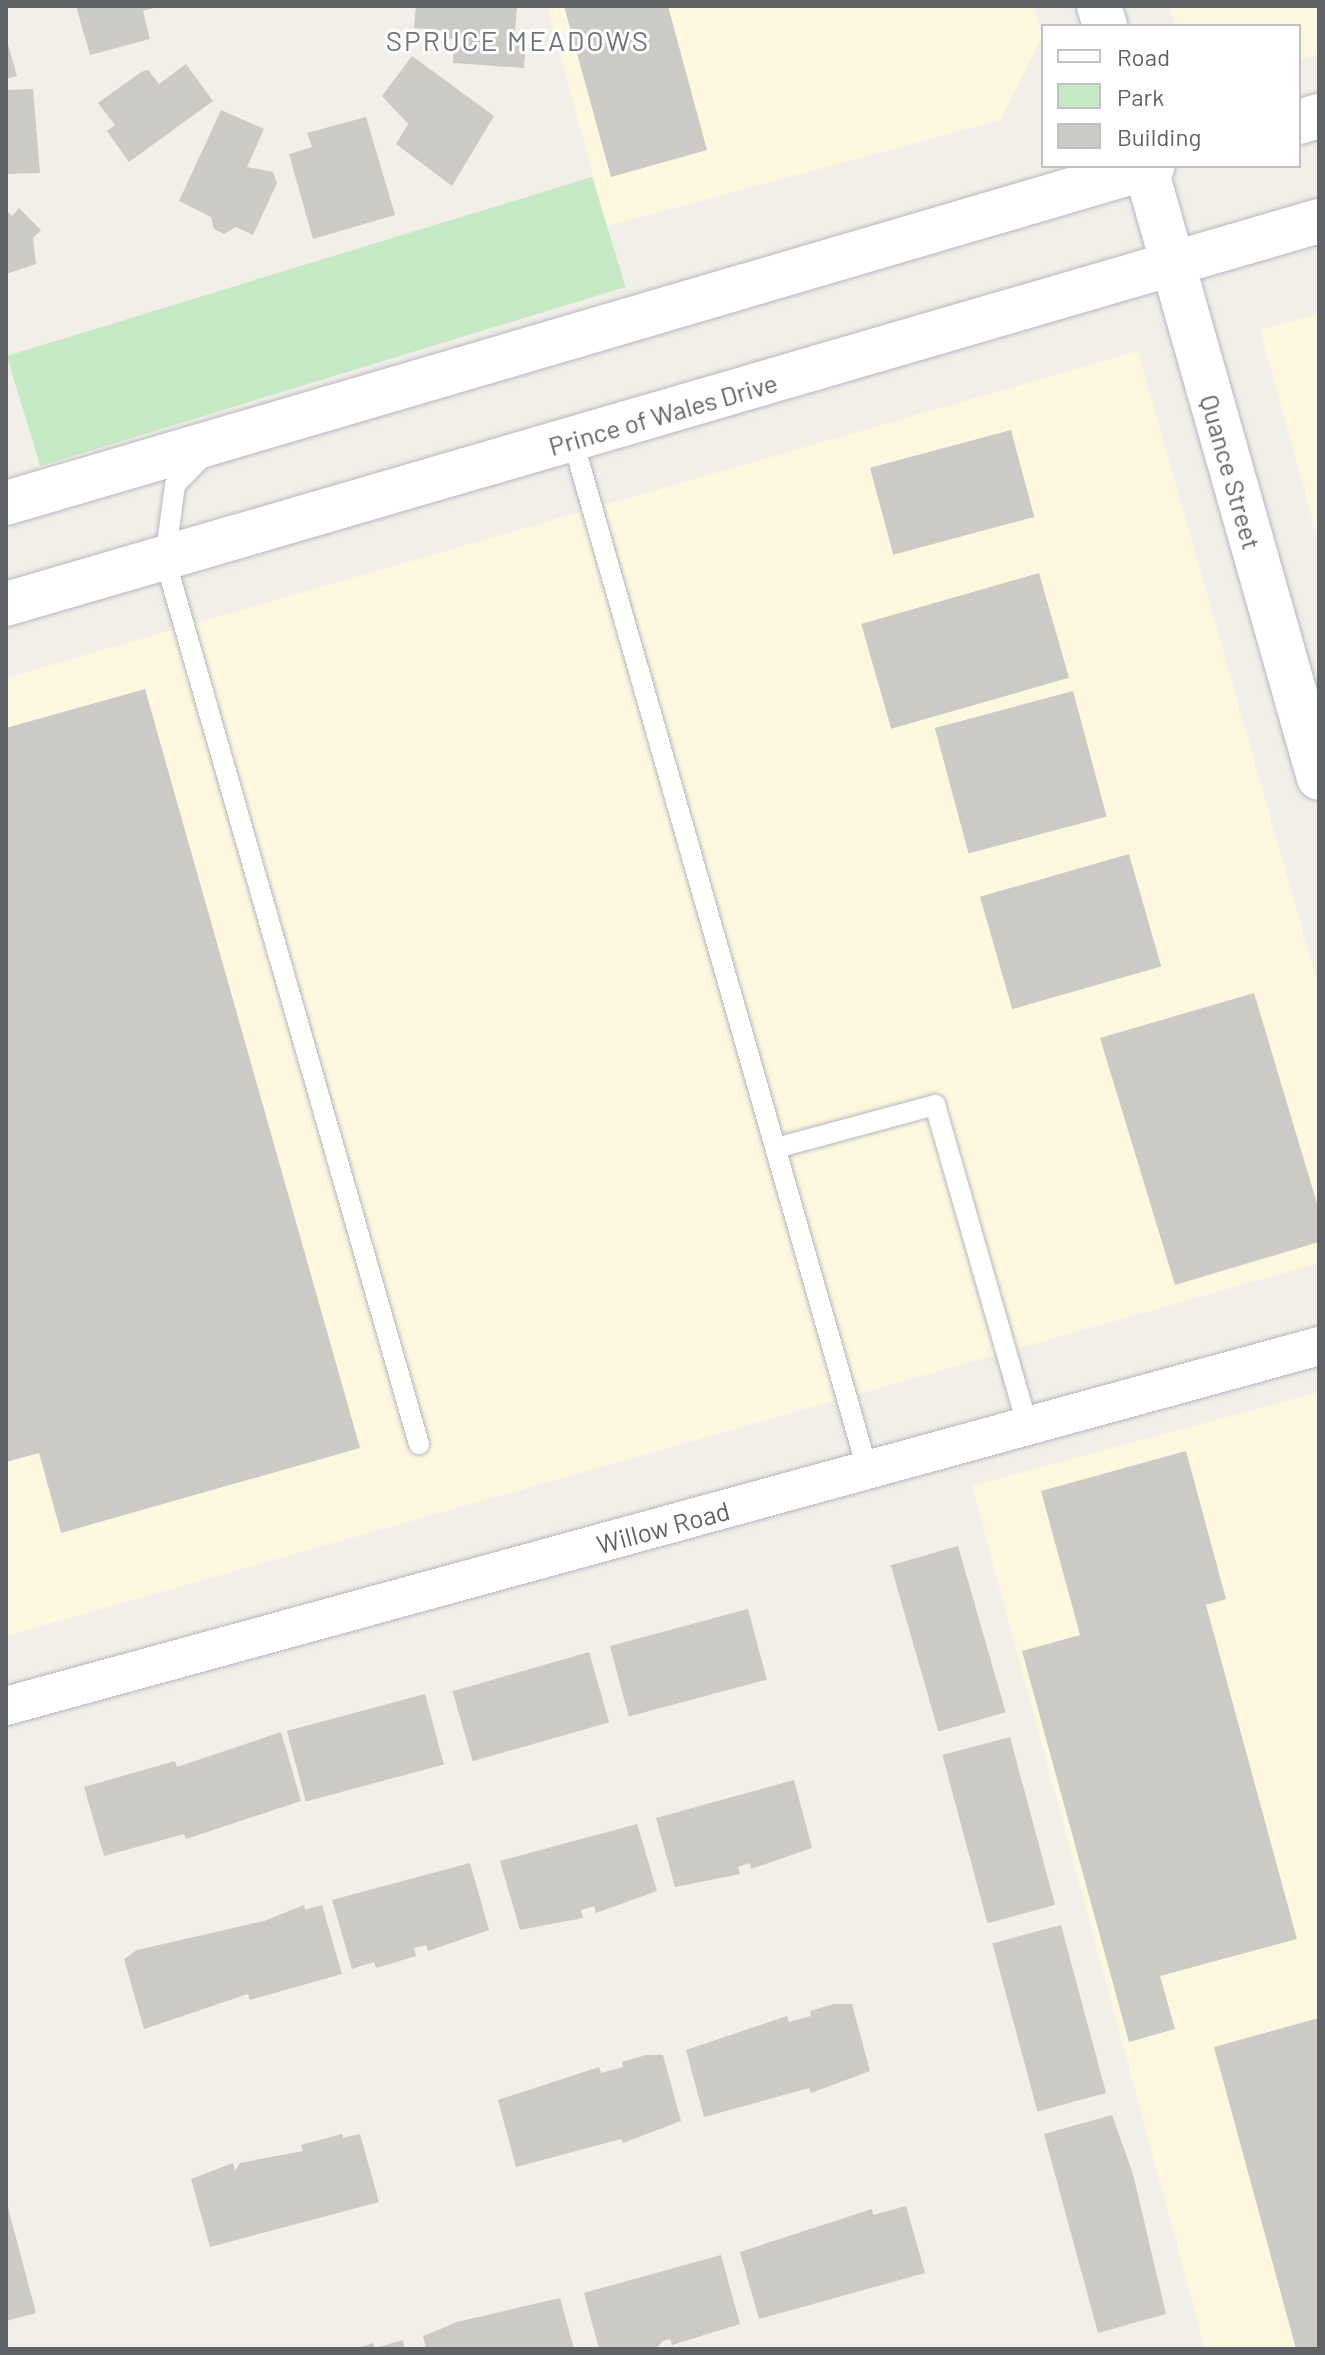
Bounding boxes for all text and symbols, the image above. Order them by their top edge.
district label: SPRUCE MEADOWS [386,23,650,57]
legend [1041,24,1301,168]
text: Road [1117,42,1170,71]
text: Park [1117,82,1164,111]
text: Building [1117,122,1201,151]
street label: Prince of Wales Drive [545,366,781,462]
street label: Quance Street [1194,391,1268,553]
street label: Willow Road [593,1494,733,1560]

